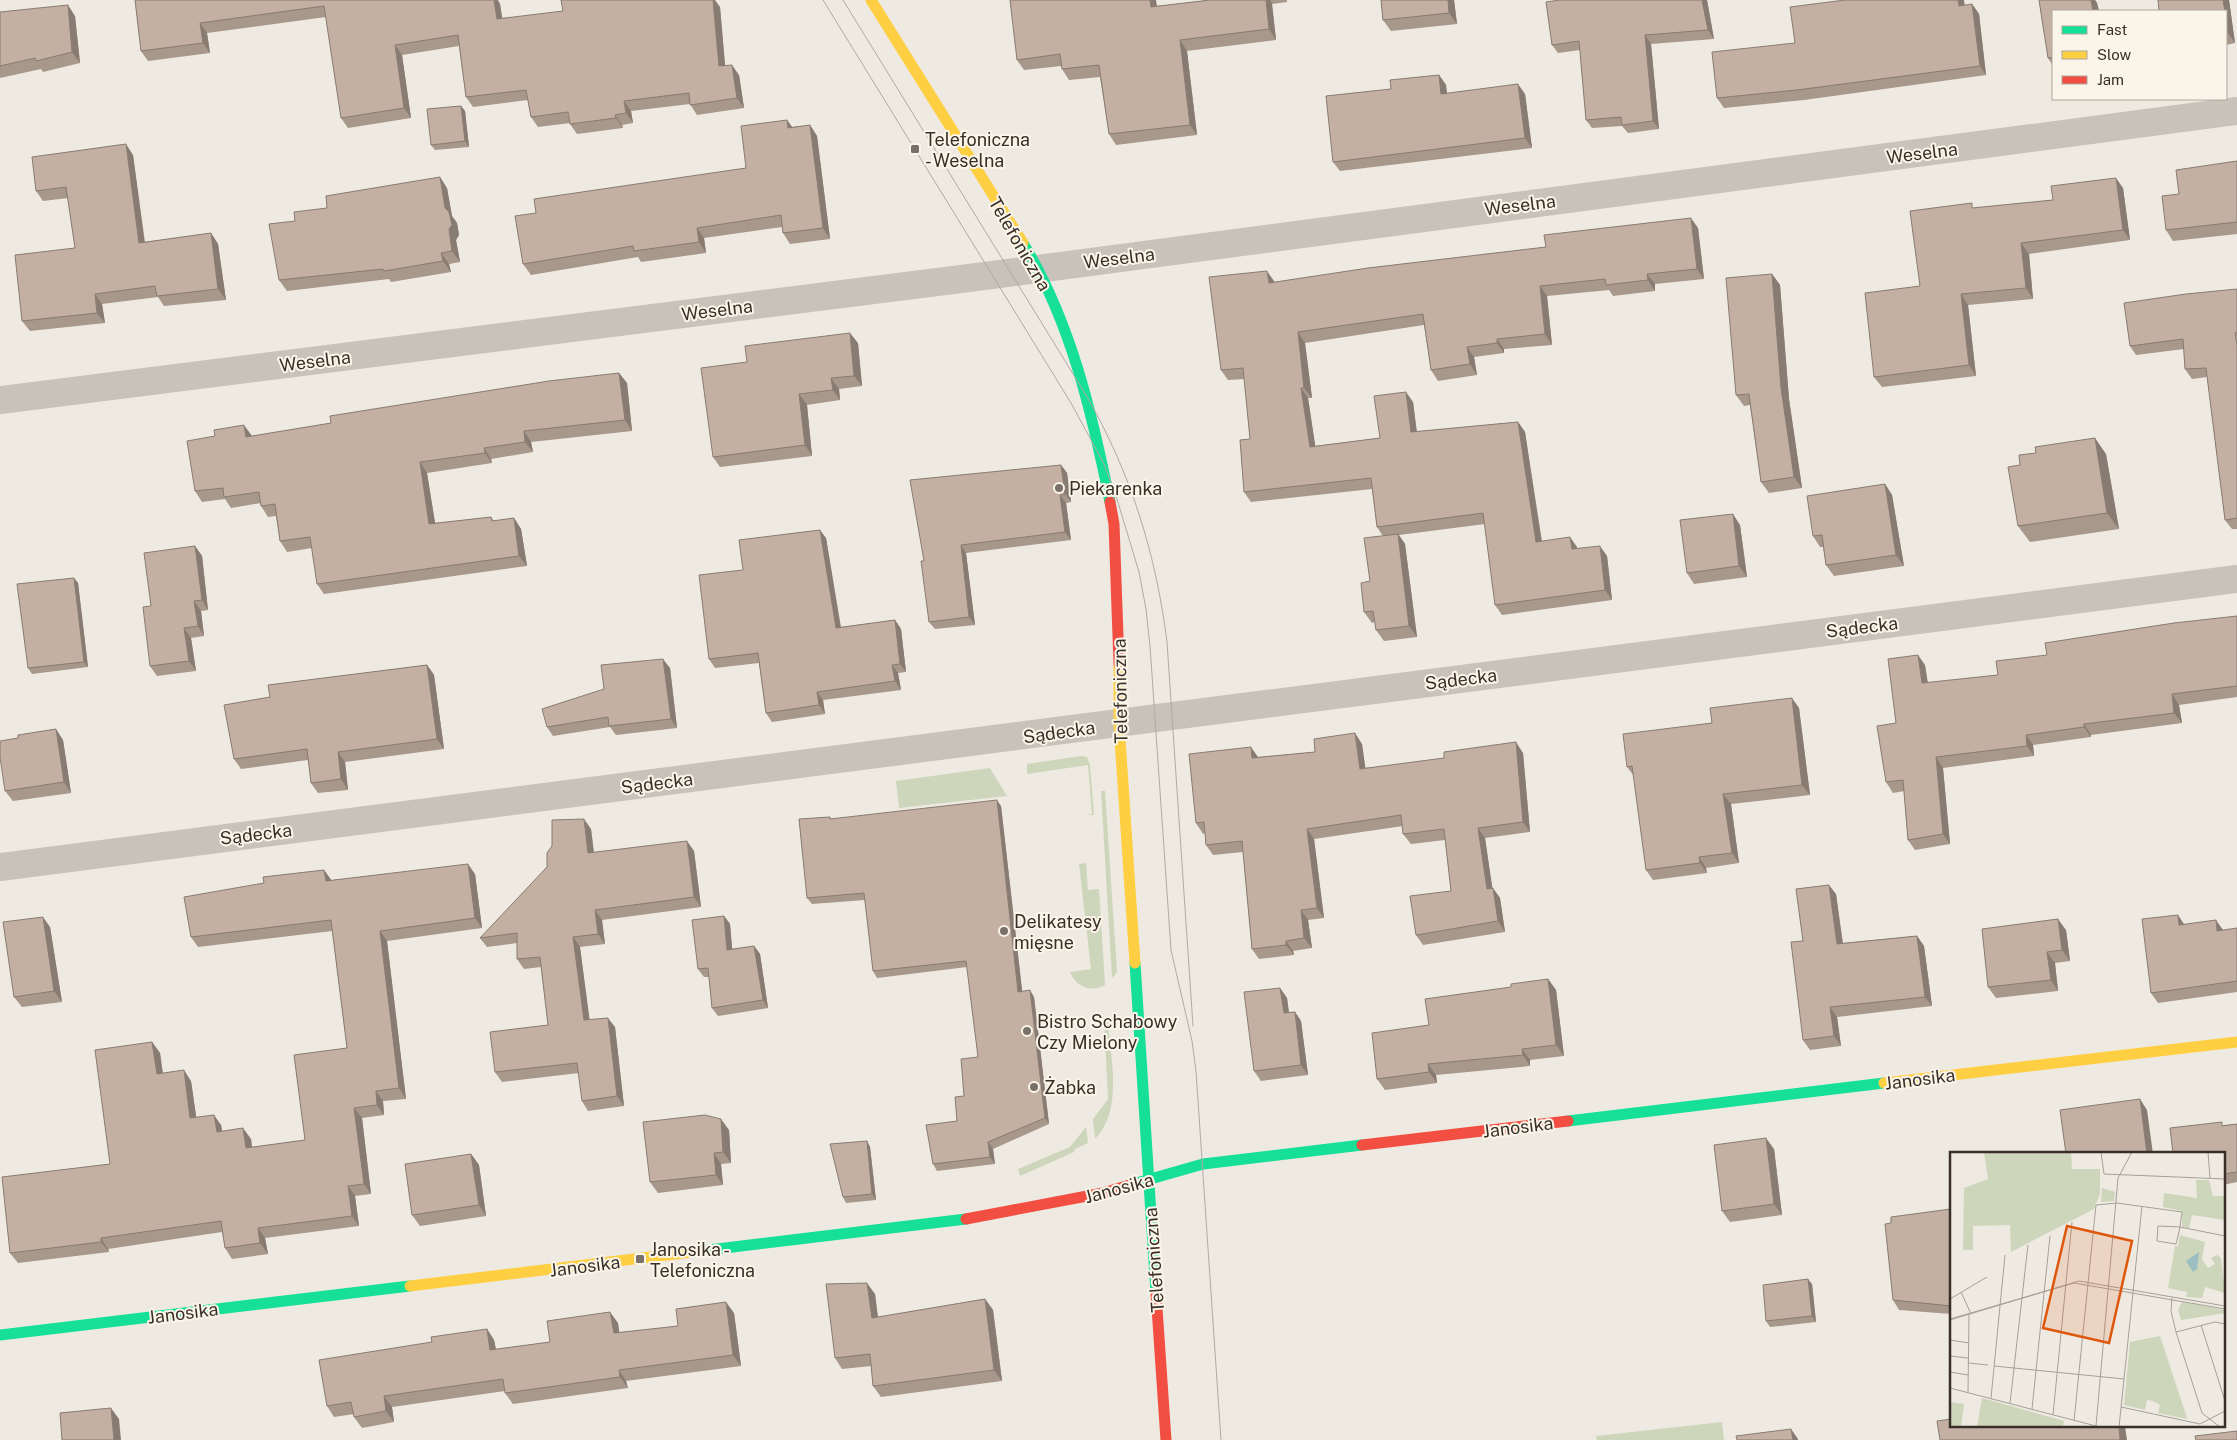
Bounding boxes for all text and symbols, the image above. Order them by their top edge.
legend [2052,10,2227,100]
text: Fast [2097,21,2127,38]
text: Slow [2097,46,2132,63]
text: Jam [2097,71,2124,88]
place label: Telefoniczna - Weselna [925,129,1030,171]
street label: Weselna [1885,138,1959,168]
marker: Telefoniczna - Weselna [909,143,921,155]
street label: Weselna [1483,190,1557,220]
street label: Telefoniczna [985,193,1055,295]
street label: Weselna [1082,243,1156,273]
street label: Weselna [680,295,754,325]
street label: Weselna [278,346,352,376]
place label: Piekarenka [1069,478,1162,499]
marker: Piekarenka [1053,482,1065,494]
street label: Sądecka [1825,612,1899,642]
street label: Telefoniczna [1109,638,1131,744]
street label: Sądecka [1424,664,1498,694]
street label: Sądecka [1022,717,1096,747]
street label: Sądecka [620,768,694,798]
street label: Sądecka [219,819,293,849]
place label: Delikatesy mięsne [1014,911,1102,953]
marker: Delikatesy mięsne [998,925,1010,937]
place label: Bistro Schabowy Czy Mielony [1037,1011,1178,1053]
marker: Bistro Schabowy Czy Mielony [1021,1025,1033,1037]
street label: Janosika [1884,1064,1956,1094]
place label: Żabka [1044,1076,1096,1098]
marker: Żabka [1028,1081,1040,1093]
street label: Janosika [1482,1112,1554,1142]
inset map [1950,1152,2224,1428]
street label: Janosika [1082,1169,1156,1207]
street label: Telefoniczna [1140,1207,1168,1313]
place label: Janosika - Telefoniczna [650,1239,755,1281]
street label: Janosika [549,1251,621,1281]
marker: Janosika - Telefoniczna [634,1253,646,1265]
street label: Janosika [147,1298,219,1328]

